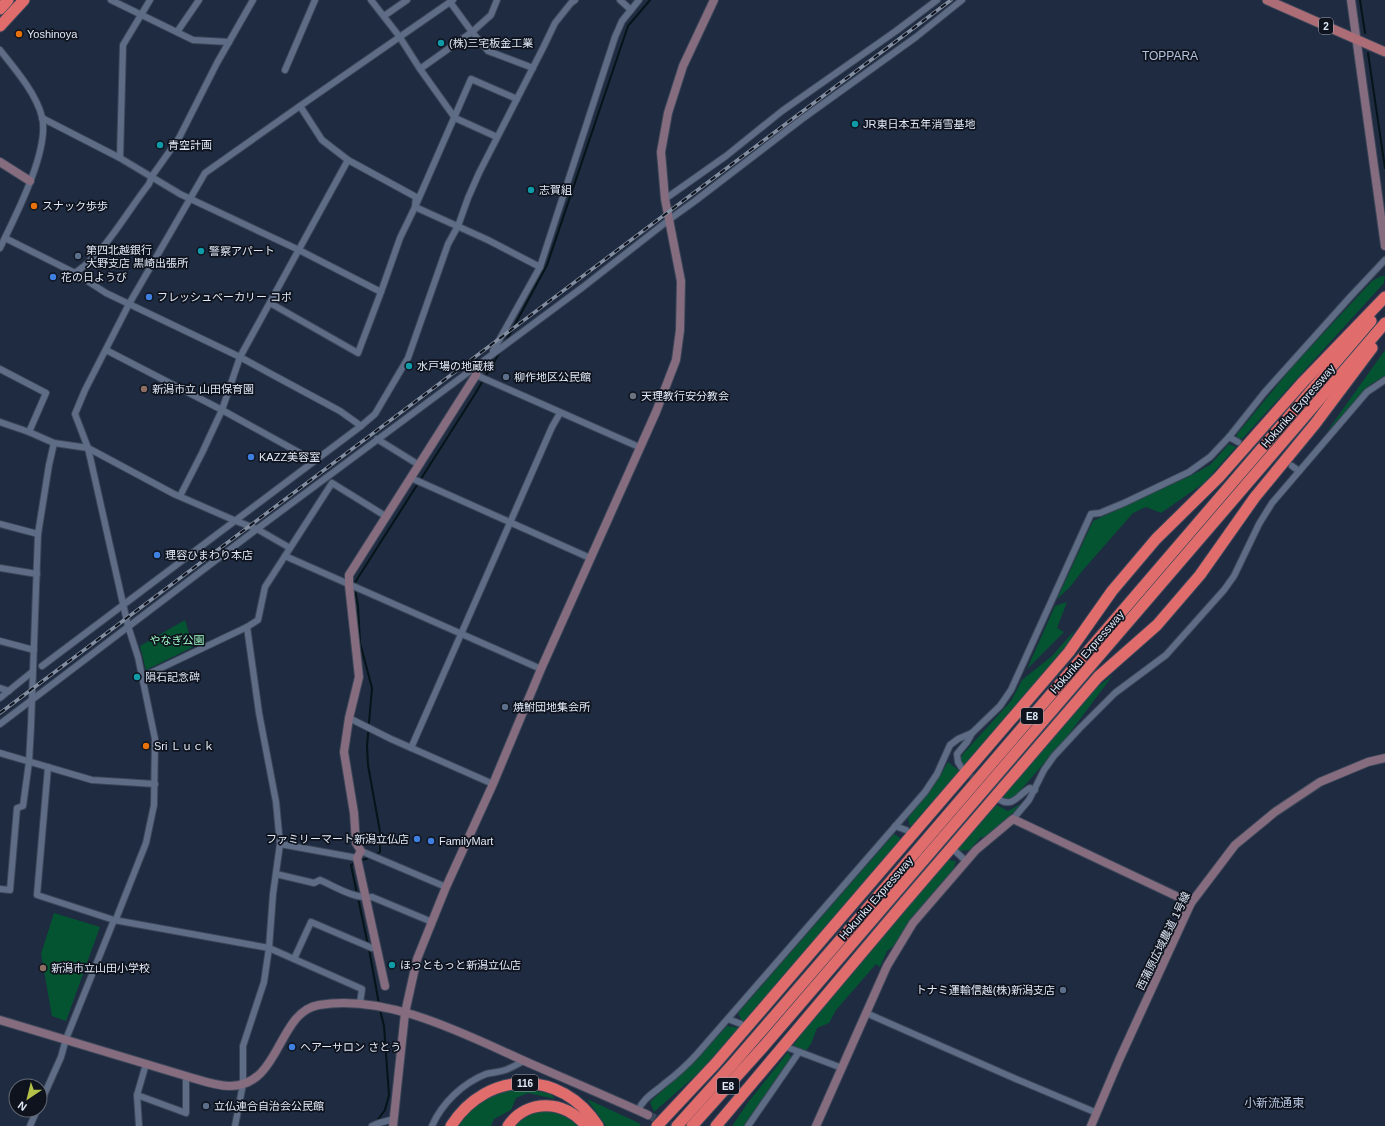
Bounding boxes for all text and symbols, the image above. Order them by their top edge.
road number: 2 [1319,18,1333,34]
place label: Yoshinoya [27,28,78,40]
marker: Yoshinoya [14,29,24,39]
place label: (株)三宅板金工業 [449,37,533,49]
marker: (株)三宅板金工業 [436,38,446,48]
district label: TOPPARA [1142,49,1198,63]
place label: JR東日本五年消雪基地 [863,118,975,130]
marker: JR東日本五年消雪基地 [850,119,860,129]
place label: 青空計画 [168,139,212,151]
marker: 青空計画 [155,140,165,150]
place label: 志賀組 [539,184,572,196]
marker: 志賀組 [526,185,536,195]
place label: スナック歩歩 [42,200,108,212]
marker: スナック歩歩 [29,201,39,211]
place label: 第四北越銀行 大野支店 黒崎出張所 [86,244,189,269]
place label: 警察アパート [209,245,275,257]
marker: 警察アパート [196,246,206,256]
marker: 第四北越銀行 大野支店 黒崎出張所 [73,251,83,261]
place label: 花の日ようび [61,271,127,283]
marker: 花の日ようび [48,272,58,282]
place label: フレッシュベーカリー コポ [157,291,292,303]
marker: フレッシュベーカリー コポ [144,292,154,302]
place label: 水戸場の地蔵様 [417,360,494,372]
marker: 水戸場の地蔵様 [404,361,414,371]
street label: Hokuriku Expressway [1259,362,1338,450]
place label: 柳作地区公民館 [514,371,591,383]
marker: 柳作地区公民館 [501,372,511,382]
place label: 新潟市立 山田保育園 [152,383,254,395]
marker: 新潟市立 山田保育園 [139,384,149,394]
place label: 天理教行安分教会 [641,390,729,402]
marker: 天理教行安分教会 [628,391,638,401]
place label: KAZZ美容室 [259,451,320,463]
marker: KAZZ美容室 [246,452,256,462]
place label: 理容ひまわり本店 [165,549,253,561]
marker: 理容ひまわり本店 [152,550,162,560]
street label: Hokuriku Expressway [1048,608,1127,696]
park label: やなぎ公園 [150,634,205,646]
place label: 隕石記念碑 [145,671,200,683]
marker: 隕石記念碑 [132,672,142,682]
place label: 焼鮒団地集会所 [513,701,591,713]
marker: 焼鮒団地集会所 [500,702,510,712]
road number: E8 [1021,708,1043,724]
place label: Sri Ｌｕｃｋ [154,740,215,752]
marker: Sri Ｌｕｃｋ [141,741,151,751]
place label: ファミリーマート新潟立仏店 [266,833,409,845]
marker: ファミリーマート新潟立仏店 [412,834,422,844]
place label: FamilyMart [439,835,493,847]
marker: FamilyMart [426,836,436,846]
street label: Hokuriku Expressway [837,854,916,942]
street label: 西蒲原広域農道 1号線 [1134,890,1192,992]
place label: ほっともっと新潟立仏店 [400,959,521,971]
marker: ほっともっと新潟立仏店 [387,960,397,970]
place label: 新潟市立山田小学校 [51,962,150,974]
marker: 新潟市立山田小学校 [38,963,48,973]
place label: トナミ運輸信越(株)新潟支店 [916,984,1055,996]
marker: トナミ運輸信越(株)新潟支店 [1058,985,1068,995]
place label: ヘアーサロン さとう [300,1041,401,1053]
marker: ヘアーサロン さとう [287,1042,297,1052]
road number: 116 [512,1075,538,1091]
north arrow [8,1078,48,1118]
road number: E8 [717,1078,739,1094]
district label: 小新流通東 [1244,1096,1304,1110]
text: N [16,1099,29,1113]
place label: 立仏連合自治会公民館 [214,1100,324,1112]
marker: 立仏連合自治会公民館 [201,1101,211,1111]

